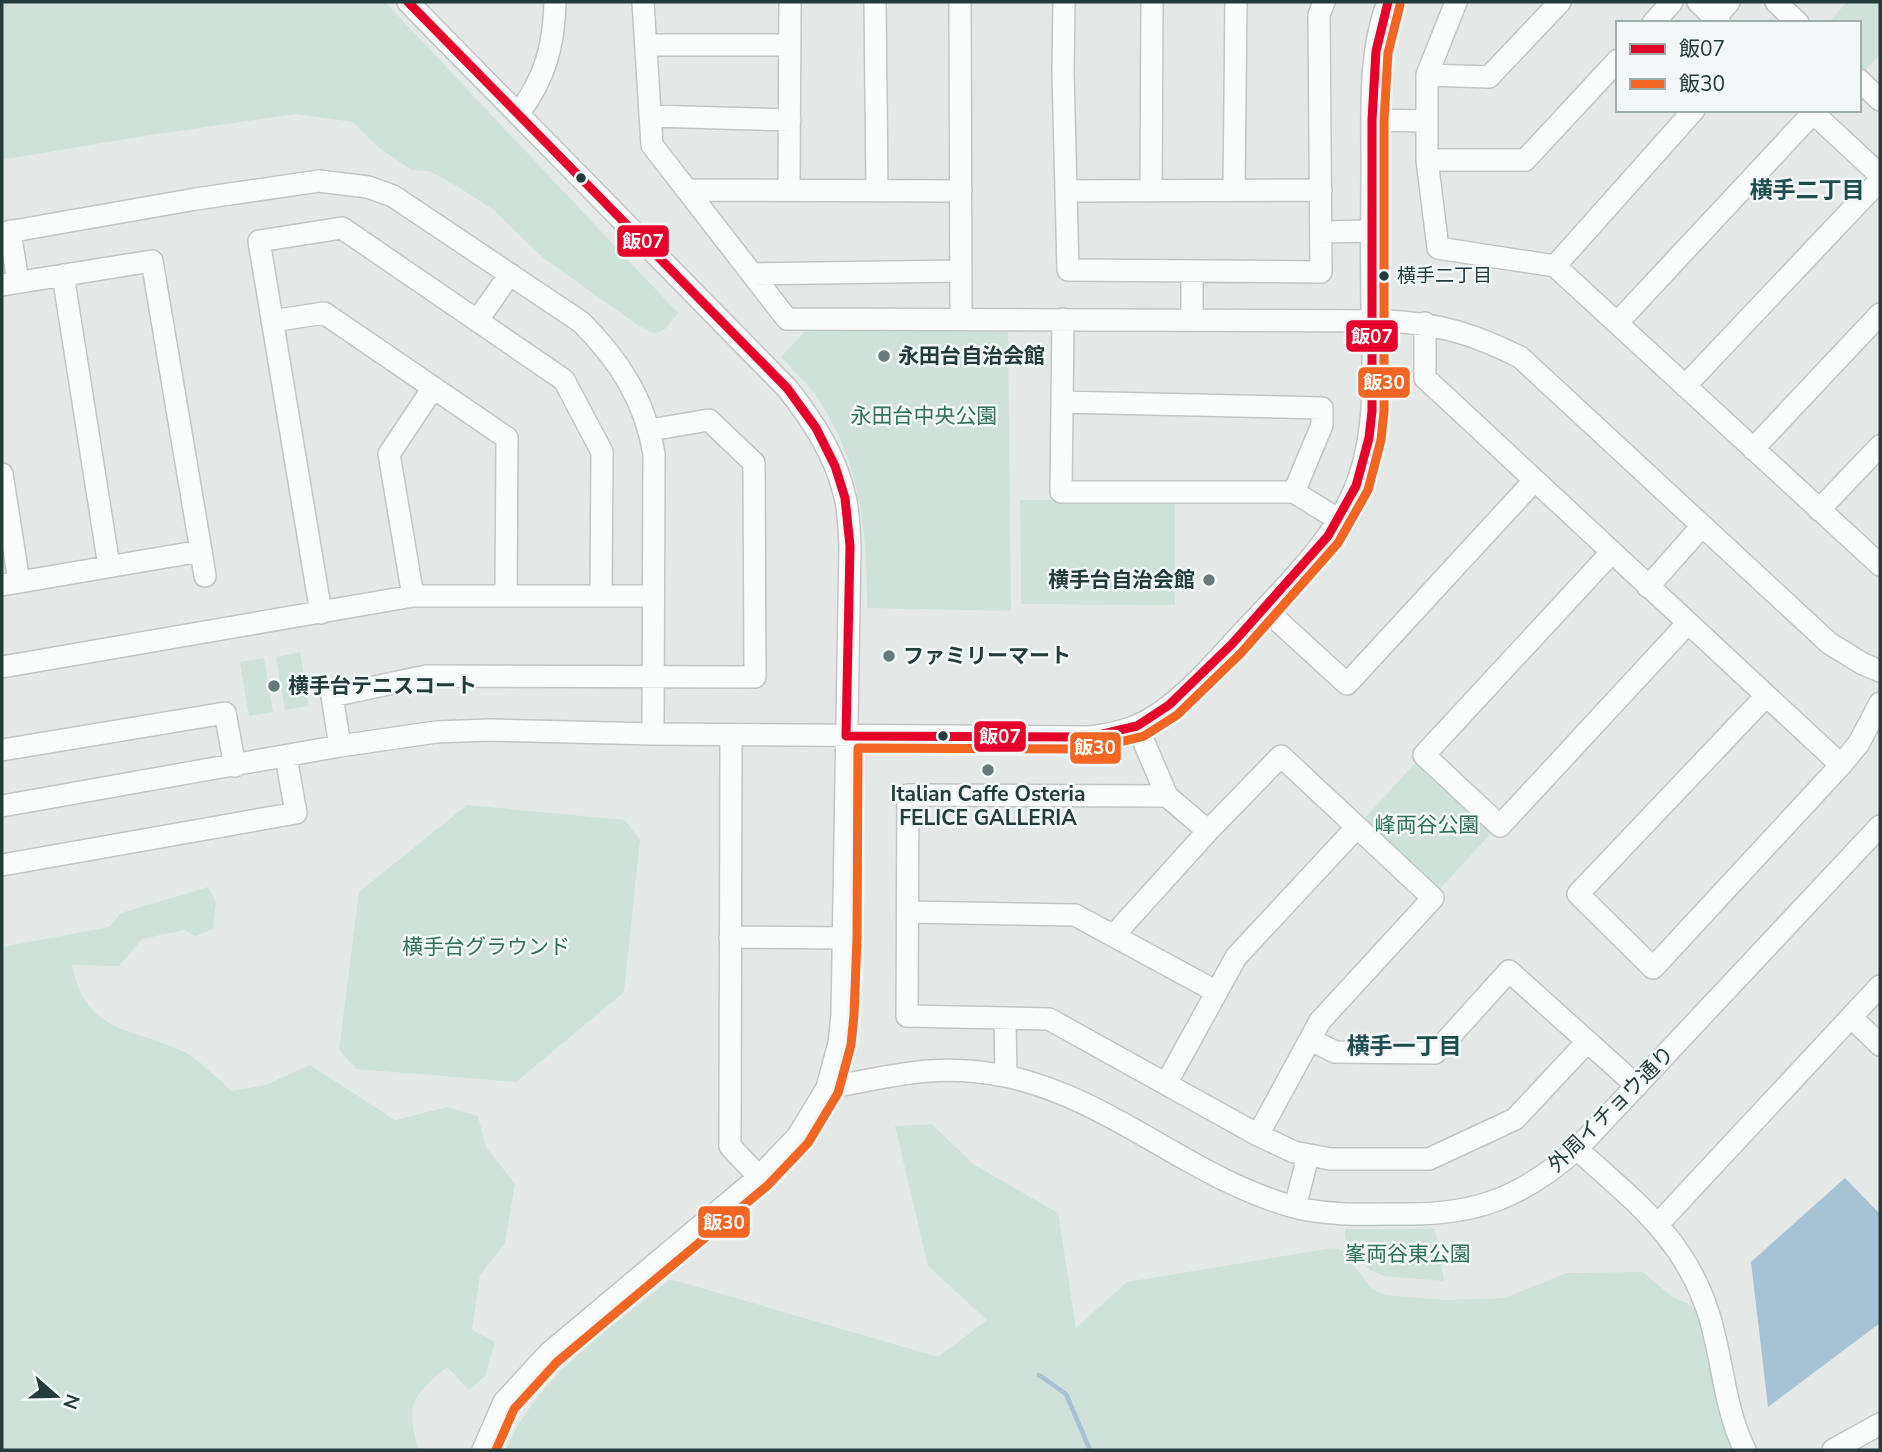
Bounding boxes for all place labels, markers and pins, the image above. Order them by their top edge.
unlabelled marker [574,171,588,185]
place label: 横手二丁目 [1397,263,1492,289]
marker: 横手二丁目 [1377,269,1391,283]
place label: 永田台自治会館 [898,342,1045,370]
marker: 永田台自治会館 [876,348,892,364]
place label: 横手台自治会館 [1048,566,1195,594]
marker: 横手台自治会館 [1201,572,1217,588]
place label: ファミリーマート [903,642,1071,670]
marker: ファミリーマート [881,648,897,664]
place label: 横手台テニスコート [288,672,477,700]
marker: 横手台テニスコート [266,678,282,694]
unlabelled marker [936,729,950,743]
marker: Italian Caffe Osteria FELICE GALLERIA [980,762,996,778]
place label: Italian Caffe Osteria FELICE GALLERIA [891,780,1085,832]

